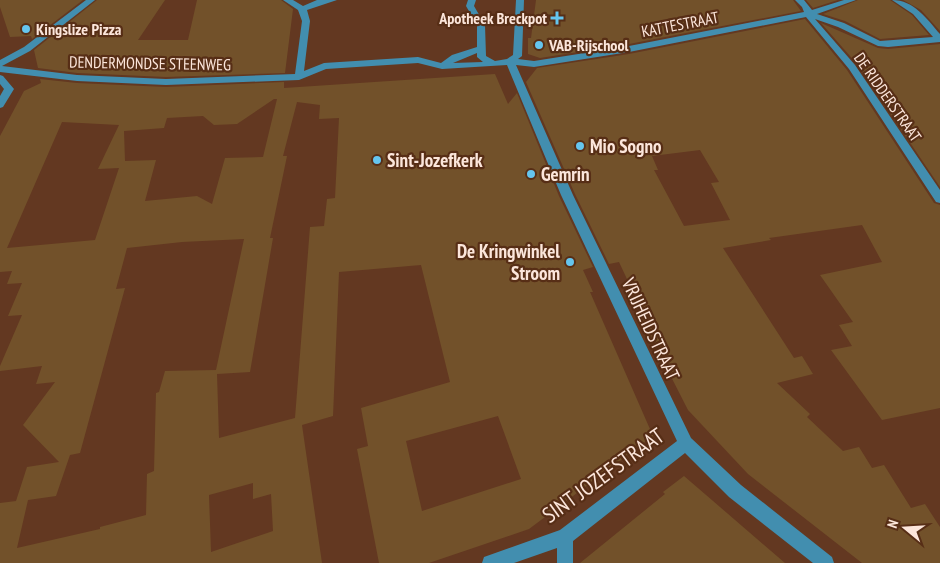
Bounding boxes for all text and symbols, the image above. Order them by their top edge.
street label: KATTESTRAAT [640,7,720,41]
place label: Apotheek Breckpot [438,8,547,28]
marker: Apotheek Breckpot [551,12,563,24]
place label: Kingslize Pizza [36,19,122,39]
marker: Kingslize Pizza [20,23,32,35]
place label: VAB-Rijschool [548,35,629,55]
marker: VAB-Rijschool [533,39,545,51]
street label: DE RIDDERSTRAAT [850,49,926,145]
street label: DENDERMONDSE STEENWEG [69,52,231,74]
place label: Mio Sogno [590,134,661,158]
marker: Mio Sogno [574,140,586,152]
place label: Sint-Jozefkerk [387,148,483,172]
marker: Sint-Jozefkerk [371,154,383,166]
place label: Gemrin [541,162,590,186]
marker: Gemrin [525,168,537,180]
place label: De Kringwinkel Stroom [457,239,560,285]
marker: De Kringwinkel Stroom [564,256,576,268]
street label: VRIJHEIDSTRAAT [616,273,685,385]
street label: SINT JOZEFSTRAAT [536,421,670,529]
north arrow [880,503,930,553]
text: N [883,518,902,530]

